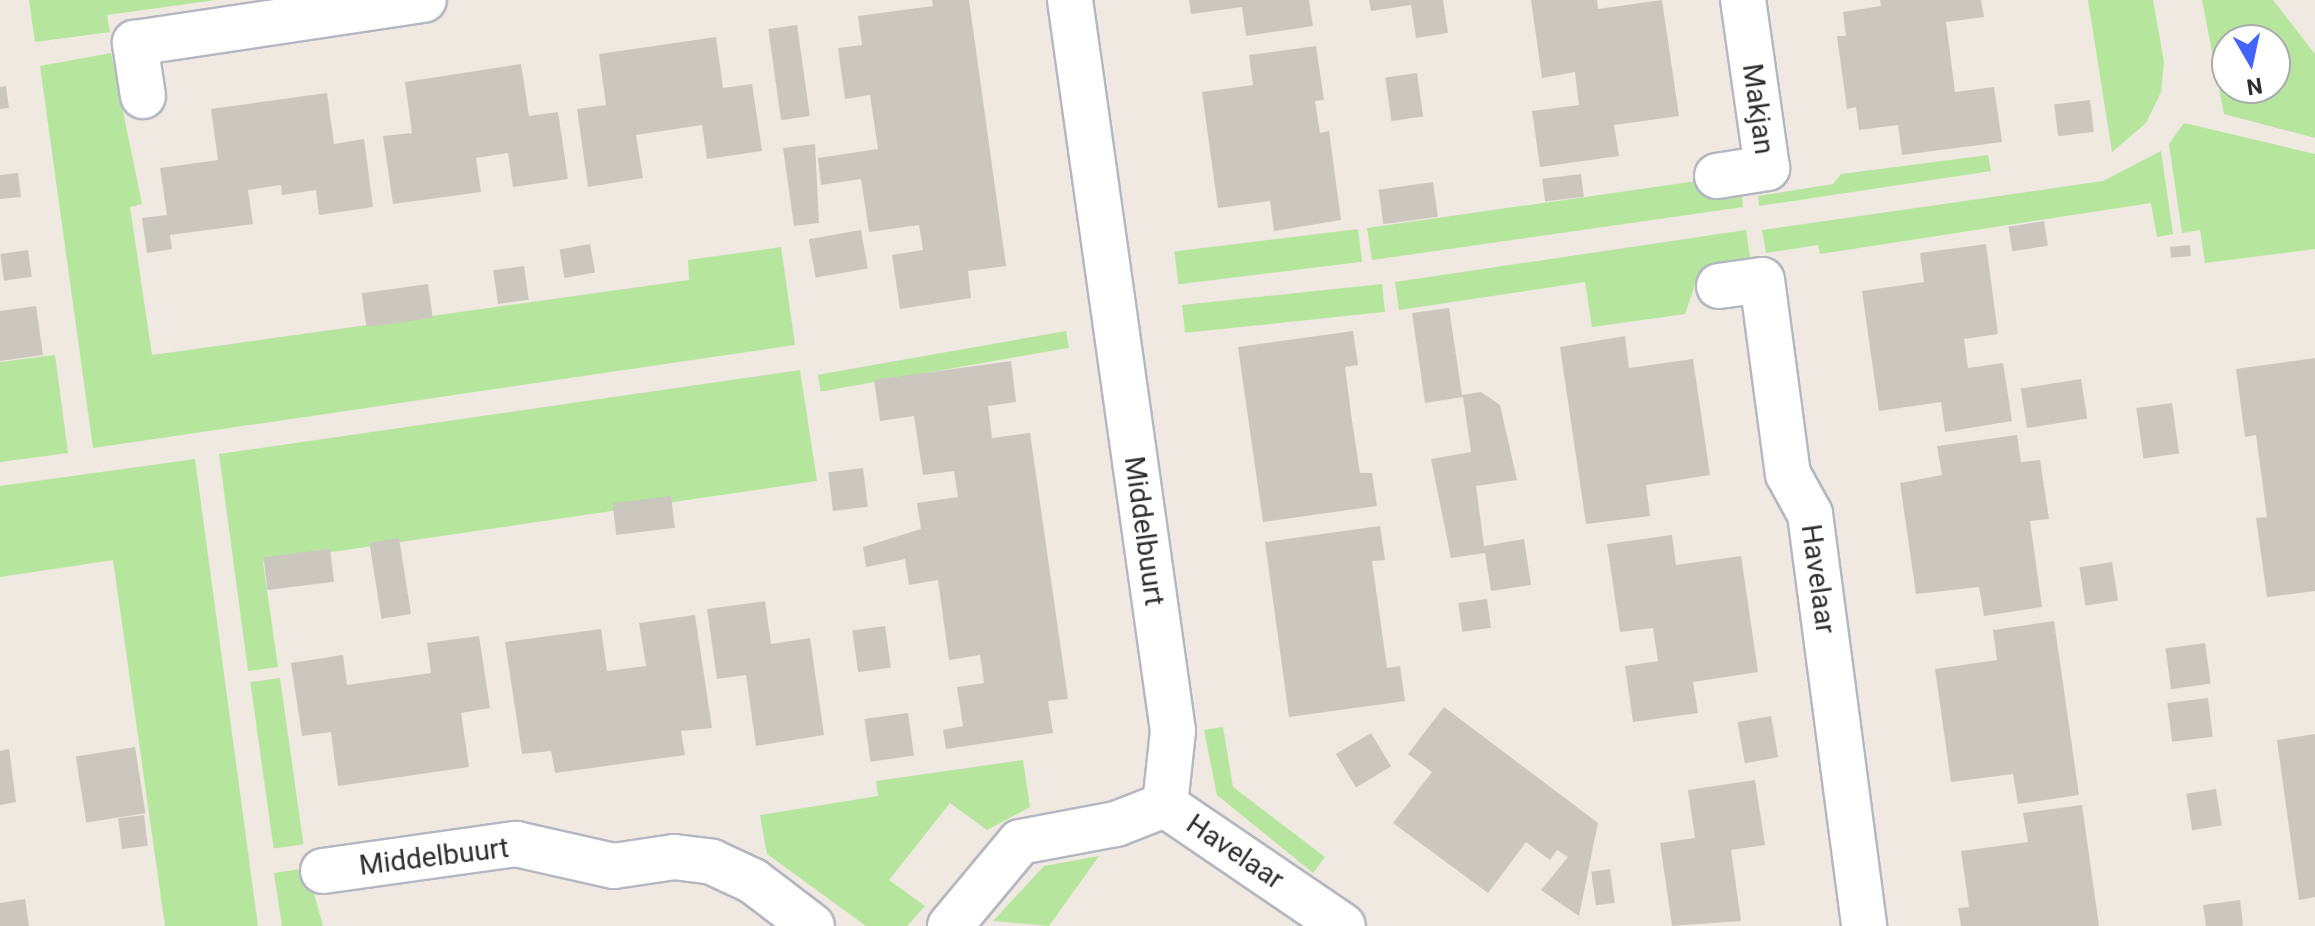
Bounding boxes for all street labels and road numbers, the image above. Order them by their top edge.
street label: Makjan [1735,61,1781,157]
street label: Middelbuurt [1117,454,1171,608]
street label: Havelaar [1794,522,1842,636]
street label: Havelaar [1180,807,1290,897]
street label: Middelbuurt [357,831,511,883]

